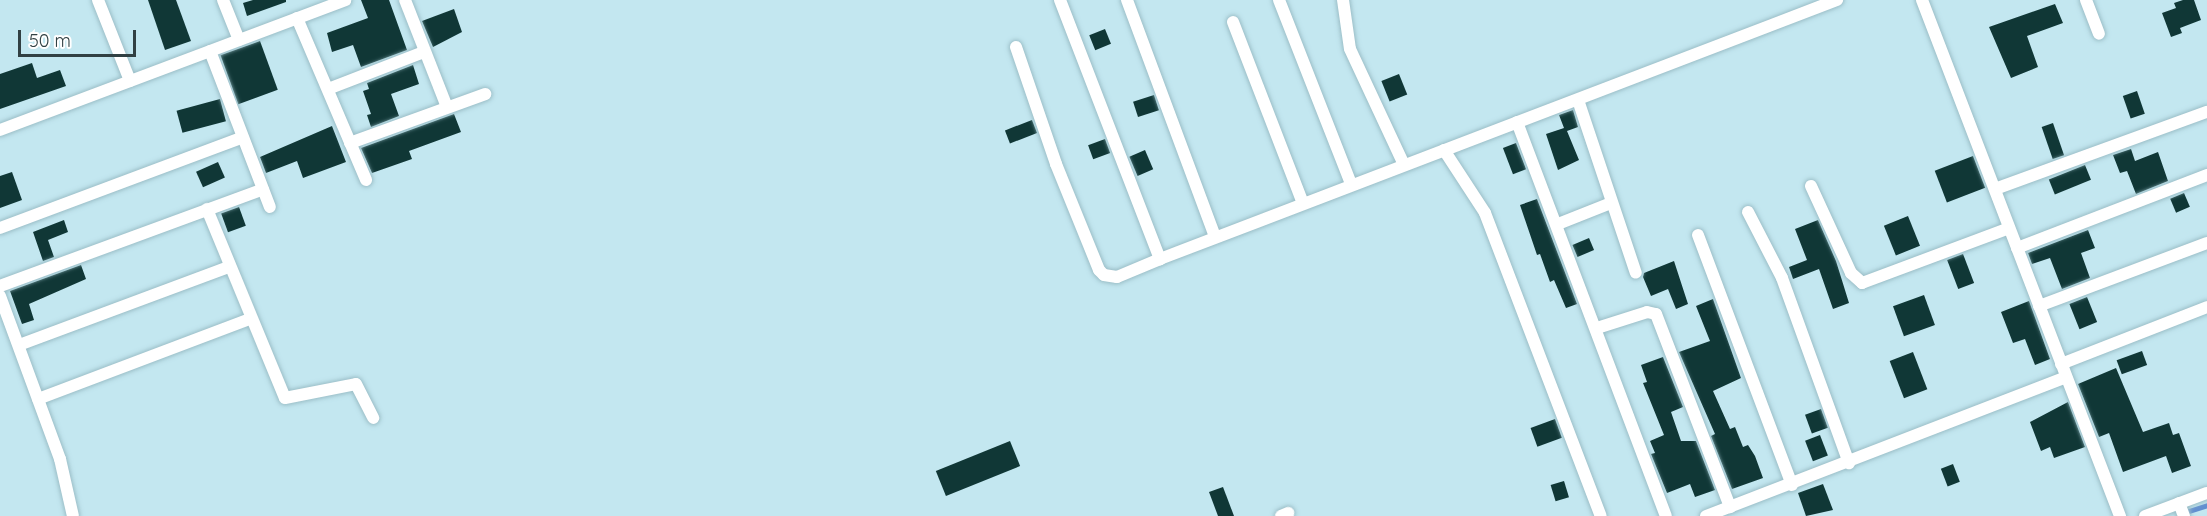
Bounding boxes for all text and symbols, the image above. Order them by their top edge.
scale bar [21,18,140,56]
text: 50 m [29,29,71,52]

